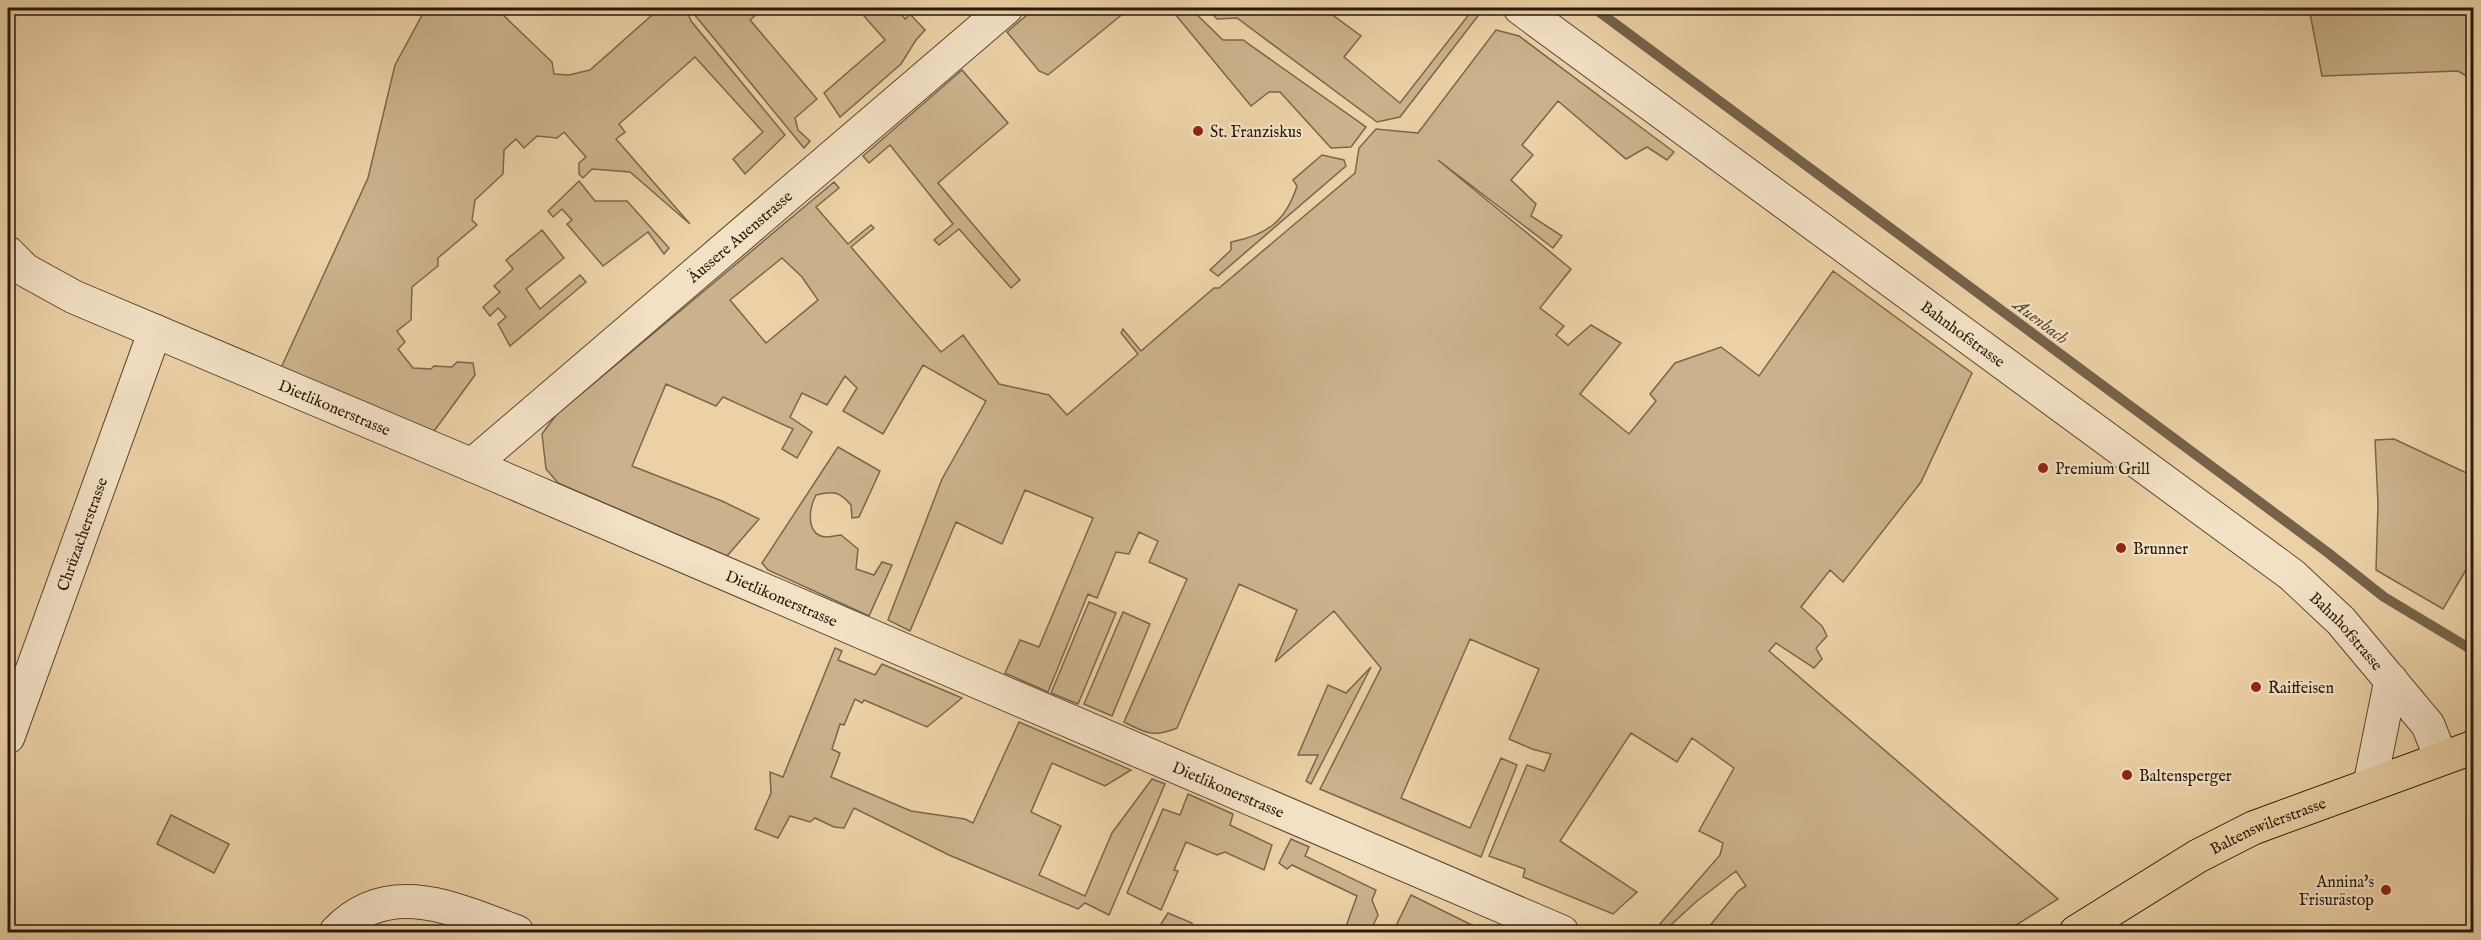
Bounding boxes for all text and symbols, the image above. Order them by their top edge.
place label: St. Franziskus [1210,123,1302,143]
marker: St. Franziskus [1191,124,1205,138]
street label: Äussere Auenstrasse [683,187,797,289]
water label: Auenbach [2006,293,2073,351]
street label: Bahnhofstrasse [1916,298,2008,373]
street label: Dietlikonerstrasse [275,376,393,441]
place label: Premium Grill [2055,460,2150,480]
marker: Premium Grill [2036,461,2050,475]
street label: Chrüzacherstrasse [54,475,113,594]
place label: Brunner [2133,540,2188,560]
marker: Brunner [2114,541,2128,555]
street label: Dietlikonerstrasse [722,567,840,632]
street label: Bahnhofstrasse [2304,588,2386,675]
place label: Raiffeisen [2268,679,2334,699]
marker: Raiffeisen [2249,680,2263,694]
street label: Dietlikonerstrasse [1169,758,1287,824]
place label: Baltensperger [2139,767,2232,787]
marker: Baltensperger [2120,768,2134,782]
street label: Baltenswilerstrasse [2207,794,2329,860]
place label: Annina's Frisurästop [2299,873,2374,911]
marker: Annina's Frisurästop [2379,883,2393,897]

